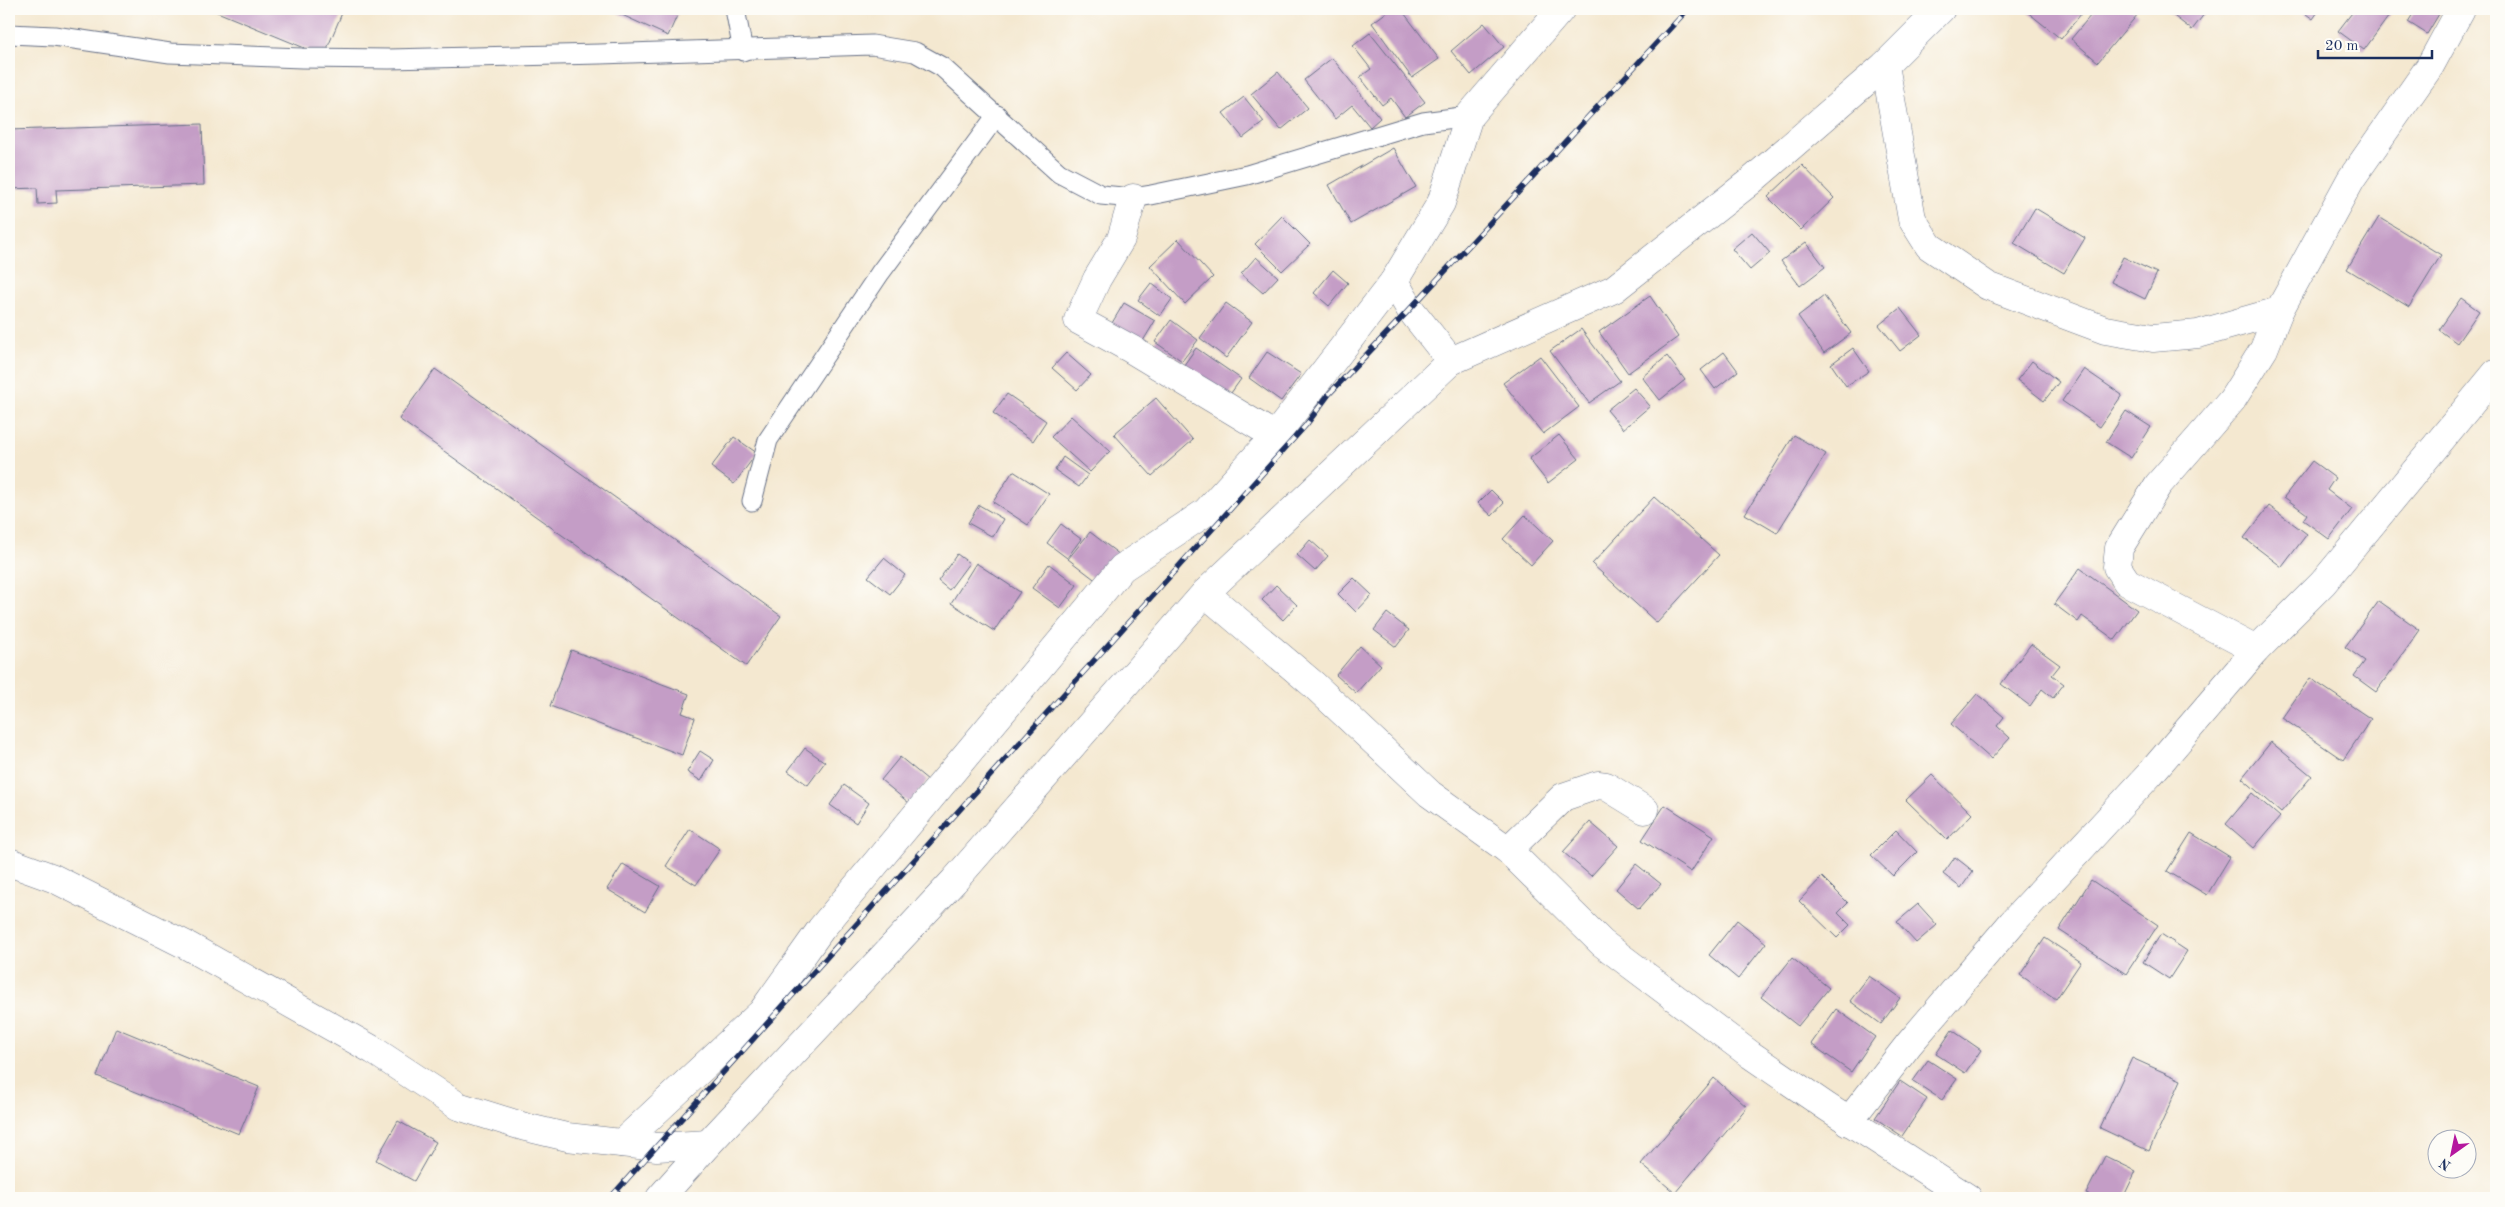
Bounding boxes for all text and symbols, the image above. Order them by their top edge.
scale bar [2318,28,2431,60]
text: 20 m [2325,39,2359,54]
north arrow [2428,1130,2478,1180]
text: N [2437,1155,2454,1173]

